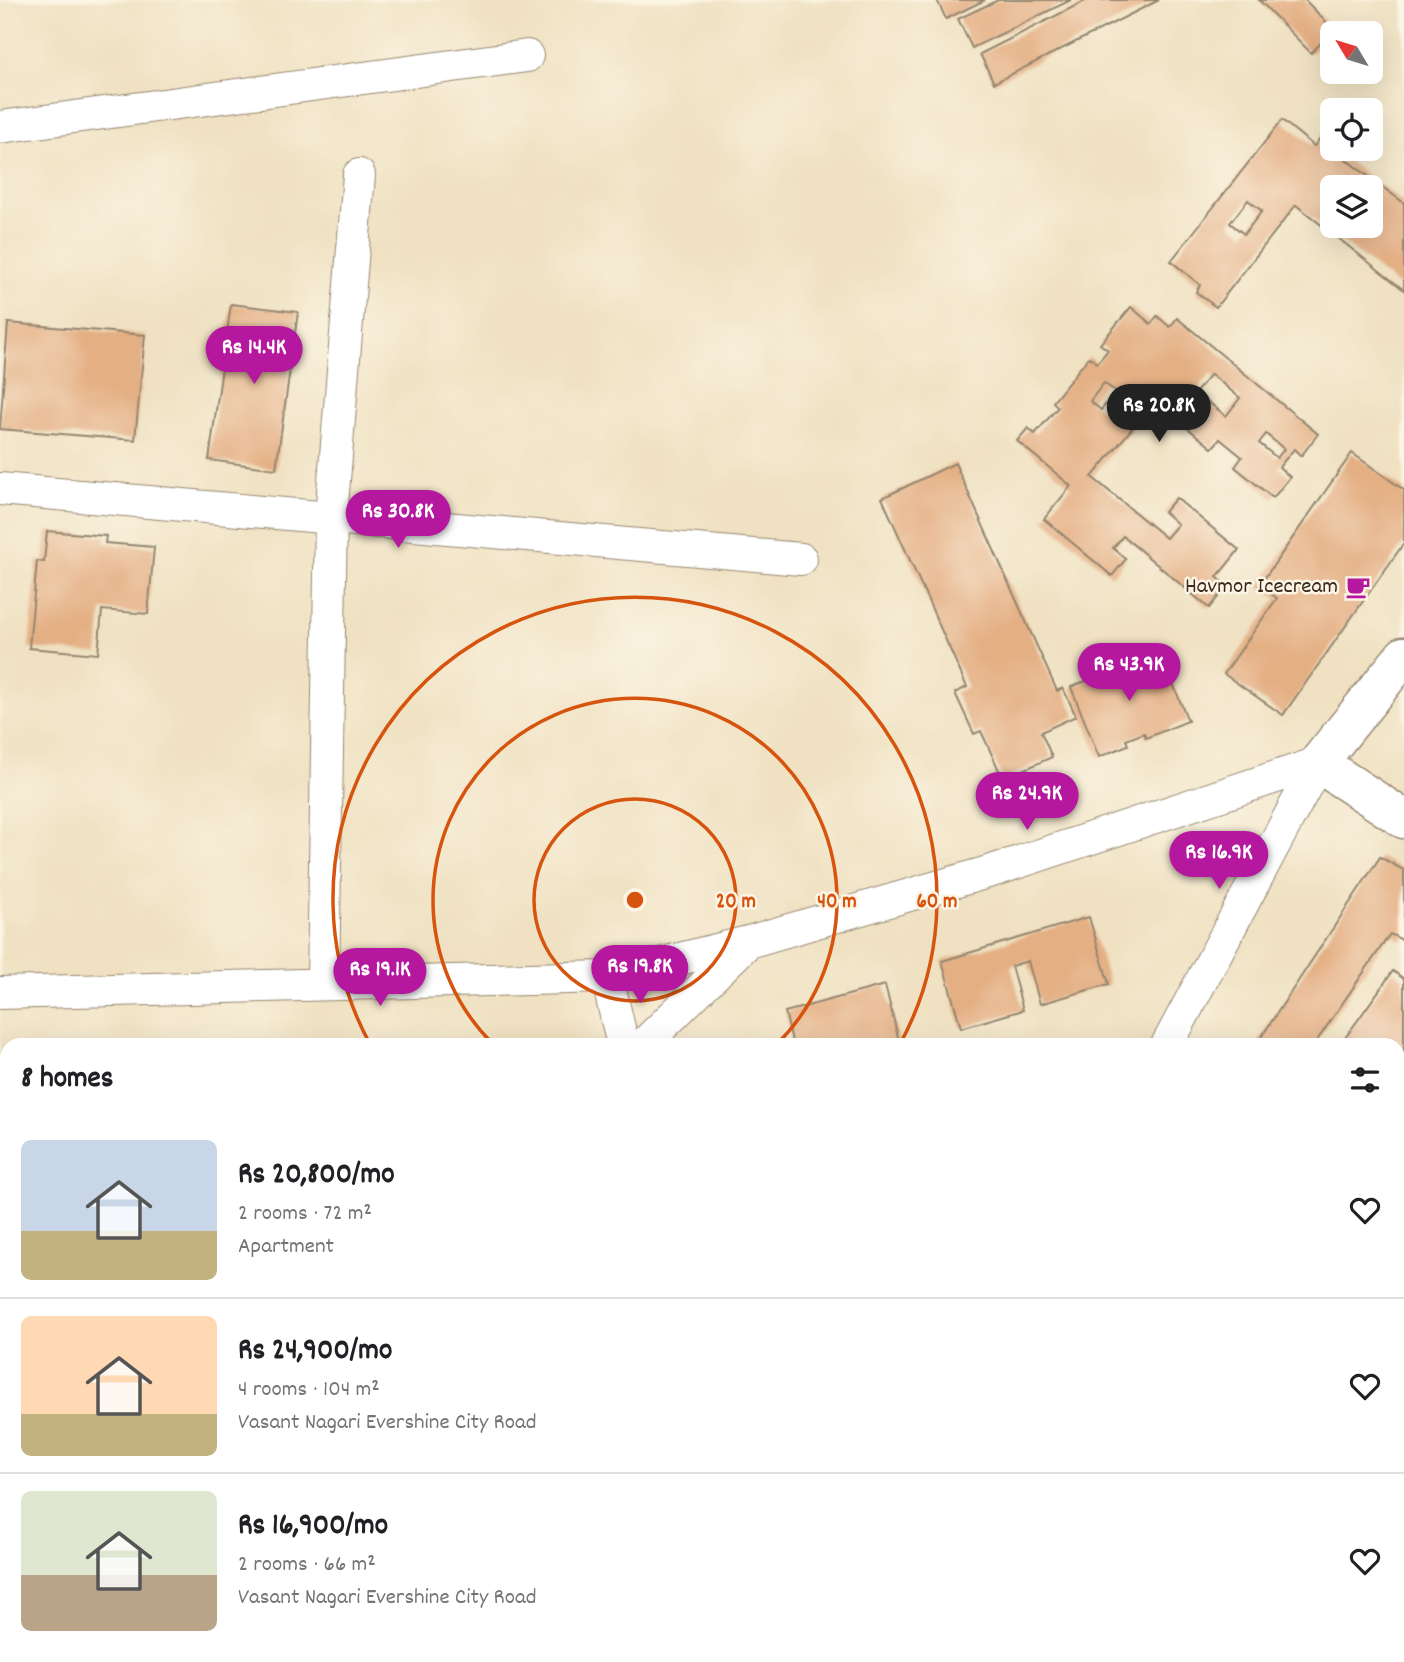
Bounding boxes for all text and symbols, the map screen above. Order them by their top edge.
north arrow [1320,21,1382,84]
map controls [1320,21,1383,238]
button: locate [1320,98,1383,161]
button: layers [1320,175,1383,238]
pin: Rs 14.4K [182,326,326,386]
text: Rs 14.4K [222,332,286,365]
pin: Rs 20.8K [1087,384,1231,444]
text: Rs 20.8K [1123,390,1195,423]
pin: Rs 30.8K [326,490,470,550]
text: Rs 30.8K [362,496,434,529]
place label: Havmor Icecream [1185,571,1338,604]
cafe icon: Havmor Icecream [1344,573,1372,601]
pin: Rs 43.9K [1057,644,1201,703]
text: Rs 43.9K [1094,649,1164,682]
pin: Rs 24.9K [955,772,1099,832]
text: Rs 24.9K [992,778,1062,811]
pin: Rs 16.9K [1147,832,1291,891]
text: Rs 16.9K [1185,837,1253,870]
centre of rings [623,888,647,912]
text: 20 m [716,888,756,918]
text: 40 m [817,888,857,918]
text: 60 m [917,888,957,918]
pin: Rs 19.8K [568,946,712,1005]
pin: Rs 19.1K [308,948,452,1008]
text: Rs 19.8K [607,951,673,984]
text: Rs 19.1K [349,954,411,987]
text: 8 homes [21,1059,113,1102]
icon: filters [1346,1061,1384,1099]
text: Rs 20,800/mo [238,1155,395,1198]
icon: home [77,1168,161,1252]
icon: heart [1346,1191,1384,1229]
text: 2 rooms · 72 m² [238,1198,372,1231]
text: Apartment [238,1231,334,1264]
text: Rs 24,900/mo [238,1331,392,1374]
icon: home [77,1344,161,1428]
icon: heart [1346,1367,1384,1405]
text: 4 rooms · 104 m² [238,1374,380,1407]
text: Vasant Nagari Evershine City Road [238,1407,537,1440]
text: Rs 16,900/mo [238,1506,388,1549]
icon: home [77,1519,161,1603]
icon: heart [1346,1542,1384,1580]
text: 2 rooms · 66 m² [238,1549,376,1582]
text: Vasant Nagari Evershine City Road [238,1582,537,1615]

